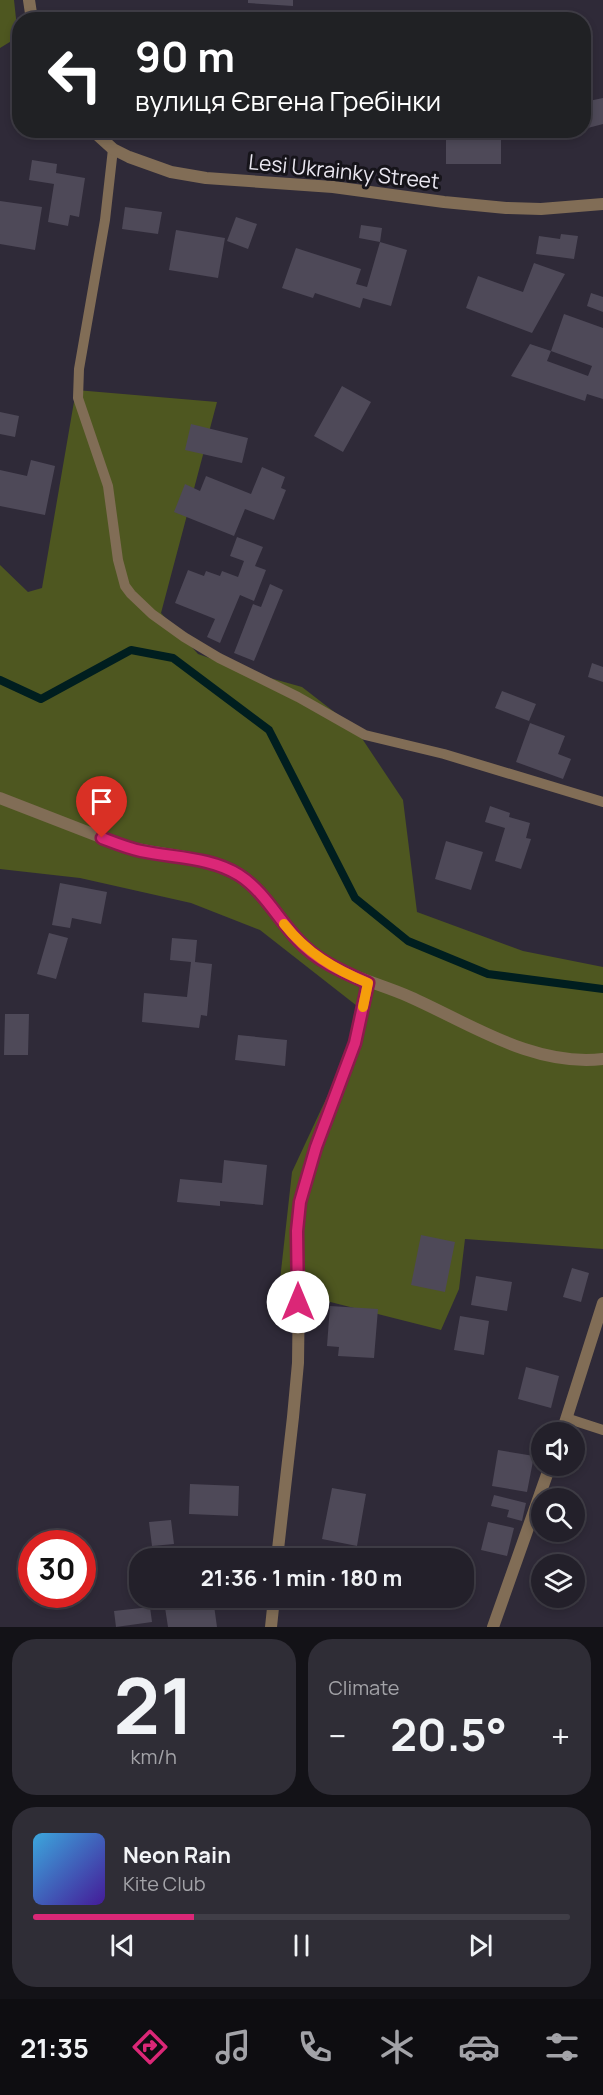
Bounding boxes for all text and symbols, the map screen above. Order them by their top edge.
text: 90 m [135,27,235,85]
icon: left [36,36,114,114]
text: вулиця Євгена Гребінки [135,82,441,119]
street label: Lesi Ukrainky Street [247,147,441,195]
pin [76,776,127,838]
icon: arrive [85,785,118,818]
position arrow [266,1270,330,1334]
map controls [531,1422,585,1608]
button: sound [531,1422,585,1476]
button: search [531,1488,585,1542]
speed limit sign: 30 [18,1530,96,1608]
button: layers [531,1554,585,1608]
text: 21:36 · 1 min · 180 m [201,1563,402,1593]
text: 21 [113,1651,194,1757]
text: Climate [329,1674,400,1701]
text: 20.5° [390,1703,507,1765]
text: − [329,1713,346,1758]
text: + [551,1713,570,1758]
text: km/h [130,1743,177,1770]
text: Neon Rain [123,1840,231,1870]
text: Kite Club [123,1870,206,1897]
icon: previous [106,1929,139,1962]
icon: pause [285,1929,318,1962]
icon: next [464,1929,497,1962]
icon: directions [129,2026,171,2068]
icon: music [212,2026,254,2068]
icon: phone [294,2026,336,2068]
icon: climate [376,2026,418,2068]
icon: car [458,2026,500,2068]
icon: filters [541,2026,583,2068]
text: 21:35 [20,2029,89,2066]

